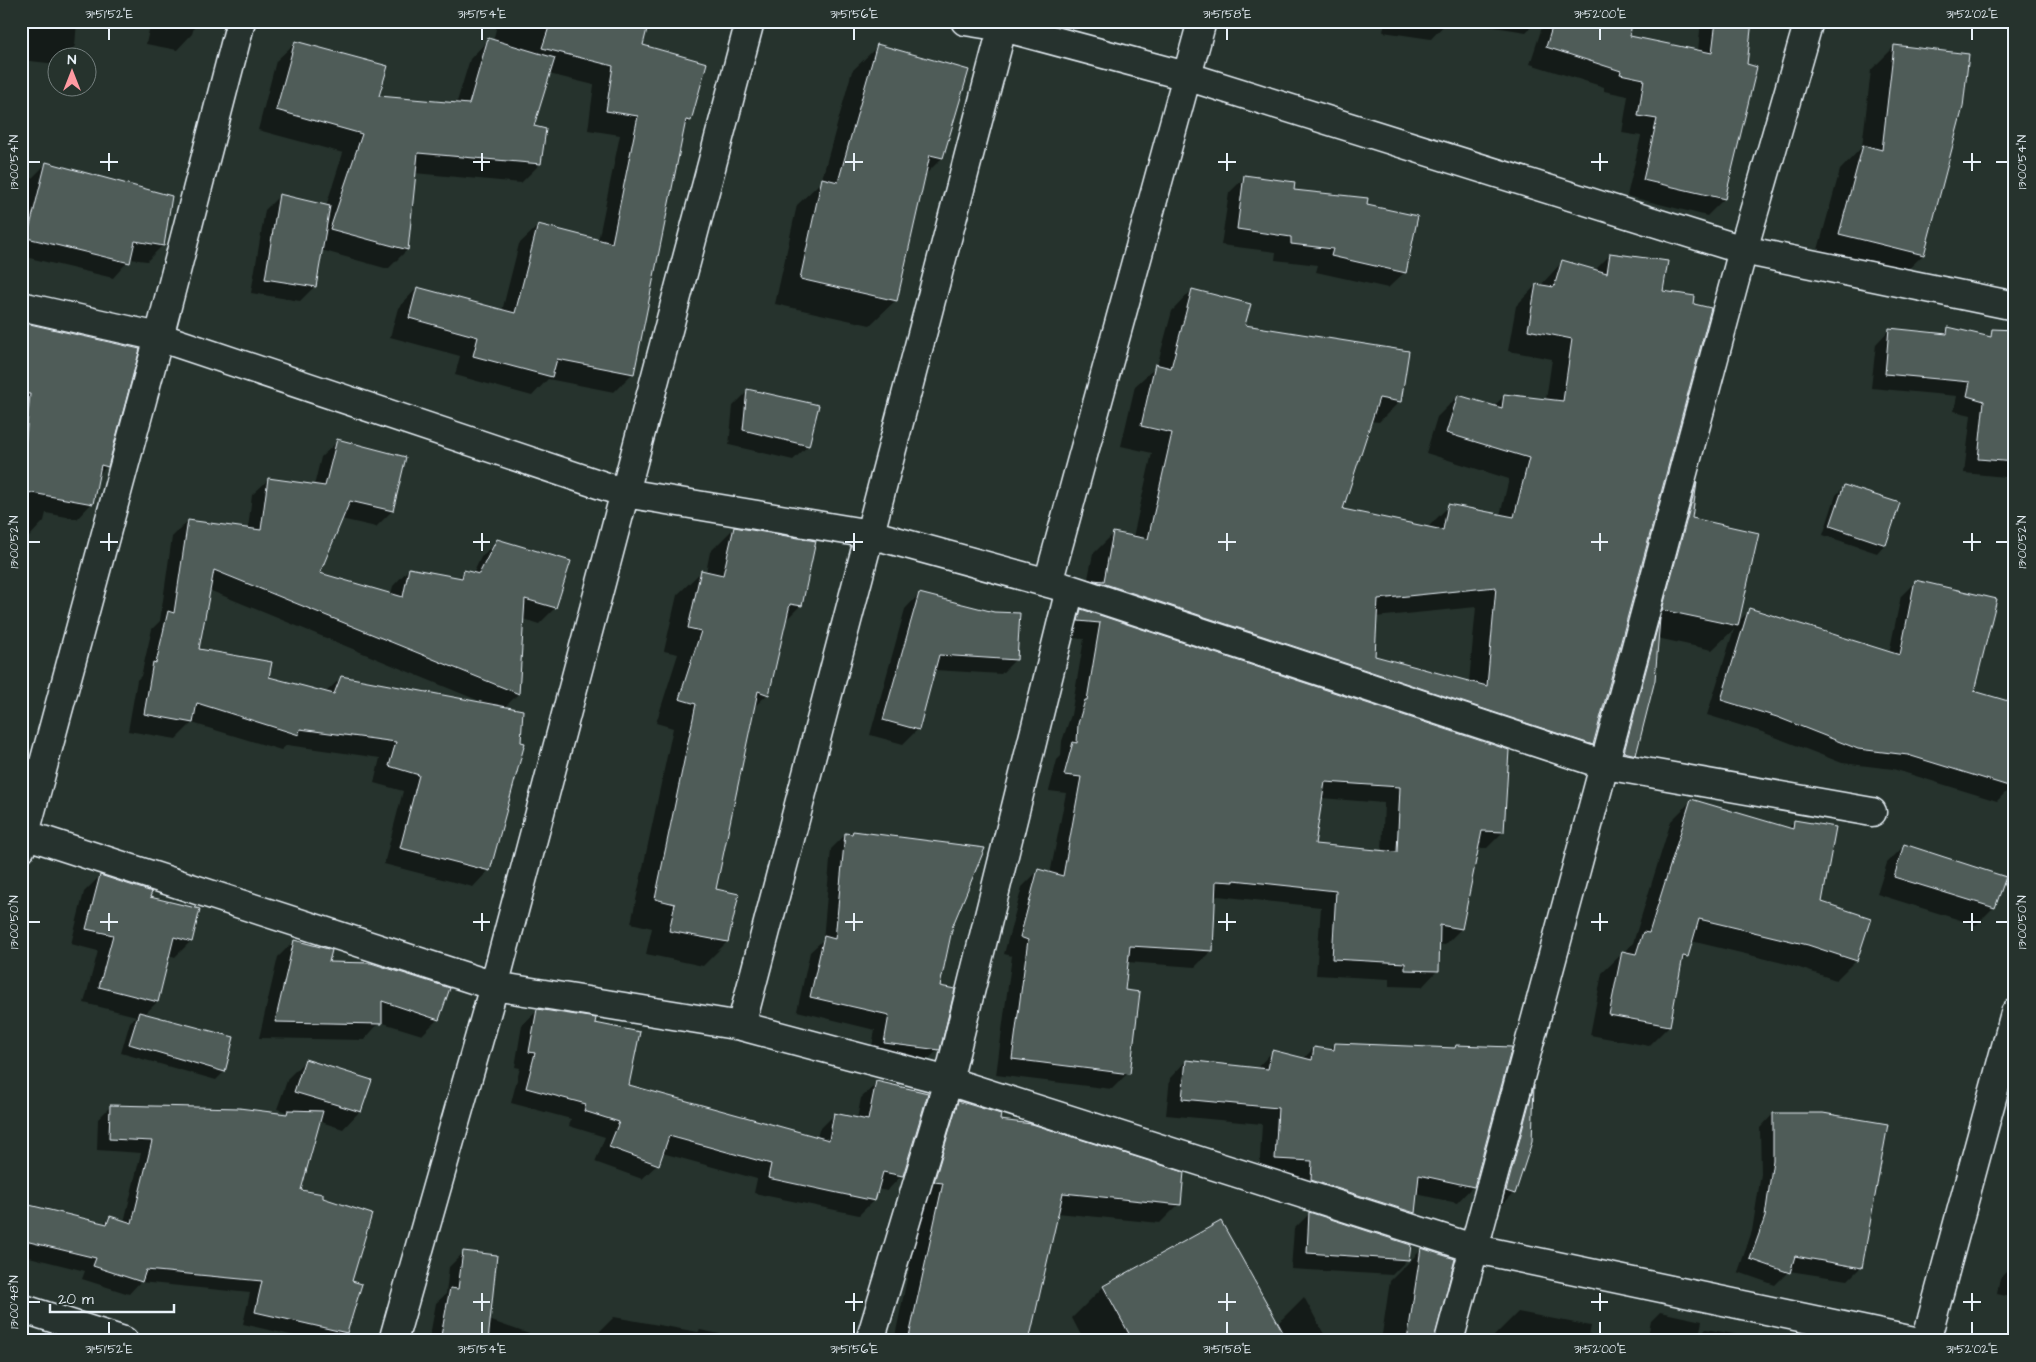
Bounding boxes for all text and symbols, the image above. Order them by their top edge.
text: 31°51'52"E [85,6,133,23]
text: 31°51'54"E [458,6,506,23]
text: 31°51'56"E [830,6,878,23]
text: 31°51'58"E [1203,6,1251,23]
text: 31°52'00"E [1574,6,1626,23]
text: 31°52'02"E [1946,6,1998,23]
north arrow [48,48,98,98]
text: N [68,50,77,70]
text: 13°00'54"N [6,134,23,189]
text: 13°00'54"N [2014,134,2031,189]
text: 13°00'52"N [6,515,23,569]
text: 13°00'52"N [2014,515,2031,569]
text: 13°00'50"N [6,895,23,949]
text: 13°00'50"N [2014,895,2031,949]
text: 13°00'48"N [6,1275,23,1329]
scale bar [50,1282,174,1314]
text: 20 m [58,1289,94,1310]
text: 31°51'52"E [85,1341,133,1358]
text: 31°51'54"E [458,1341,506,1358]
text: 31°51'56"E [830,1341,878,1358]
text: 31°51'58"E [1203,1341,1251,1358]
text: 31°52'00"E [1574,1341,1626,1358]
text: 31°52'02"E [1946,1341,1998,1358]

